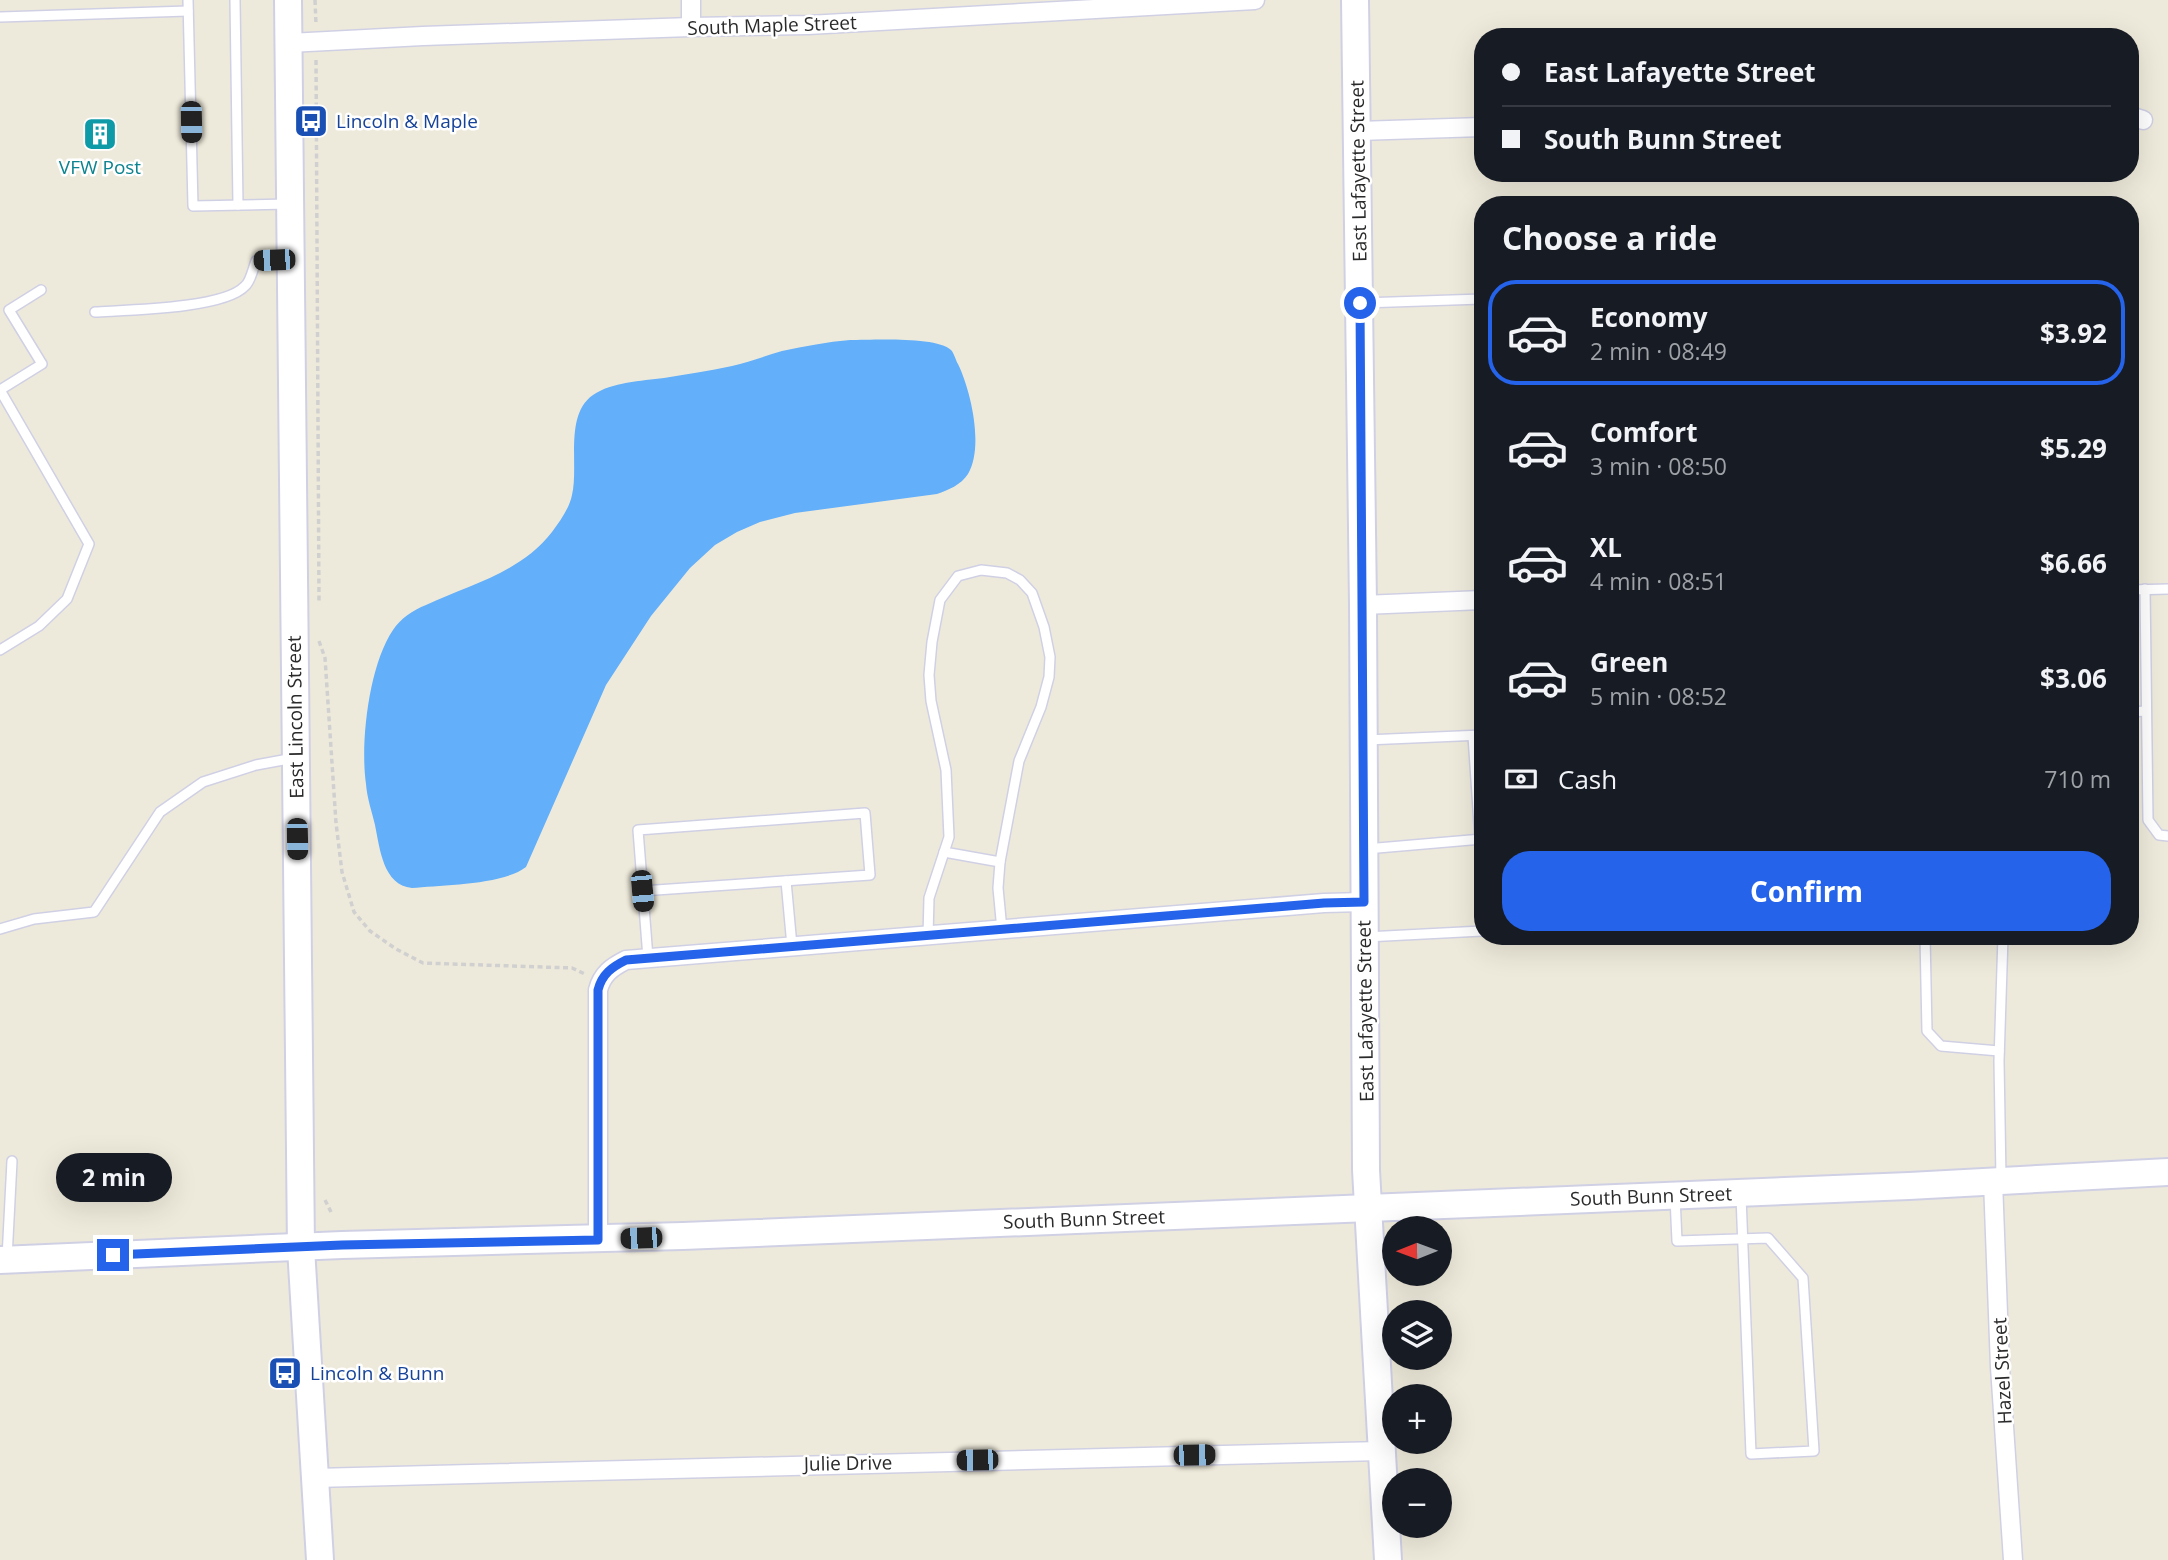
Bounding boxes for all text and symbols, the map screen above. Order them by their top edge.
street label: South Maple Street [687,9,857,41]
text: East Lafayette Street [1544,54,1816,90]
street label: East Lafayette Street [1343,80,1373,262]
car [181,101,202,143]
bus stop icon: Lincoln & Maple [292,102,330,140]
place label: Lincoln & Maple [336,108,478,134]
building icon: VFW Post [81,115,119,153]
text: South Bunn Street [1544,121,1782,157]
place label: VFW Post [59,154,141,180]
text: Choose a ride [1502,216,1717,259]
car [253,249,296,271]
route start [1344,287,1376,319]
text: Economy [1590,299,1708,335]
icon: car [1506,301,1569,364]
text: $3.92 [2040,315,2107,351]
text: 2 min · 08:49 [1590,335,1727,367]
text: Comfort [1590,414,1697,450]
icon: car [1506,416,1569,479]
text: $5.29 [2040,430,2107,466]
text: 3 min · 08:50 [1590,450,1727,482]
text: XL [1590,529,1622,565]
icon: car [1506,531,1569,594]
text: $6.66 [2040,545,2107,581]
text: 4 min · 08:51 [1590,565,1727,597]
street label: East Lincoln Street [281,635,309,799]
text: Green [1590,644,1668,680]
icon: car [1506,646,1569,709]
text: $3.06 [2040,660,2107,696]
text: 5 min · 08:52 [1590,680,1727,712]
icon: cash [1502,760,1540,798]
text: Cash [1558,761,1617,797]
text: 710 m [2044,763,2111,795]
car [287,818,308,860]
button: Confirm [1502,851,2111,931]
car [630,869,655,913]
street label: East Lafayette Street [1350,920,1380,1102]
callout: 2 min [55,1154,171,1202]
text: 2 min [82,1161,146,1193]
street label: South Bunn Street [1570,1180,1733,1212]
street label: South Bunn Street [1003,1203,1166,1235]
north arrow [1382,1216,1452,1286]
map controls [1382,1216,1452,1538]
car [620,1227,663,1249]
route end [97,1239,129,1271]
button: layers [1382,1300,1452,1370]
street label: Hazel Street [1986,1317,2018,1425]
bus stop icon: Lincoln & Bunn [266,1354,304,1392]
place label: Lincoln & Bunn [310,1360,444,1386]
button: + [1382,1384,1452,1454]
car [1173,1444,1216,1466]
street label: Julie Drive [802,1449,892,1477]
car [956,1449,999,1471]
button: − [1382,1468,1452,1538]

